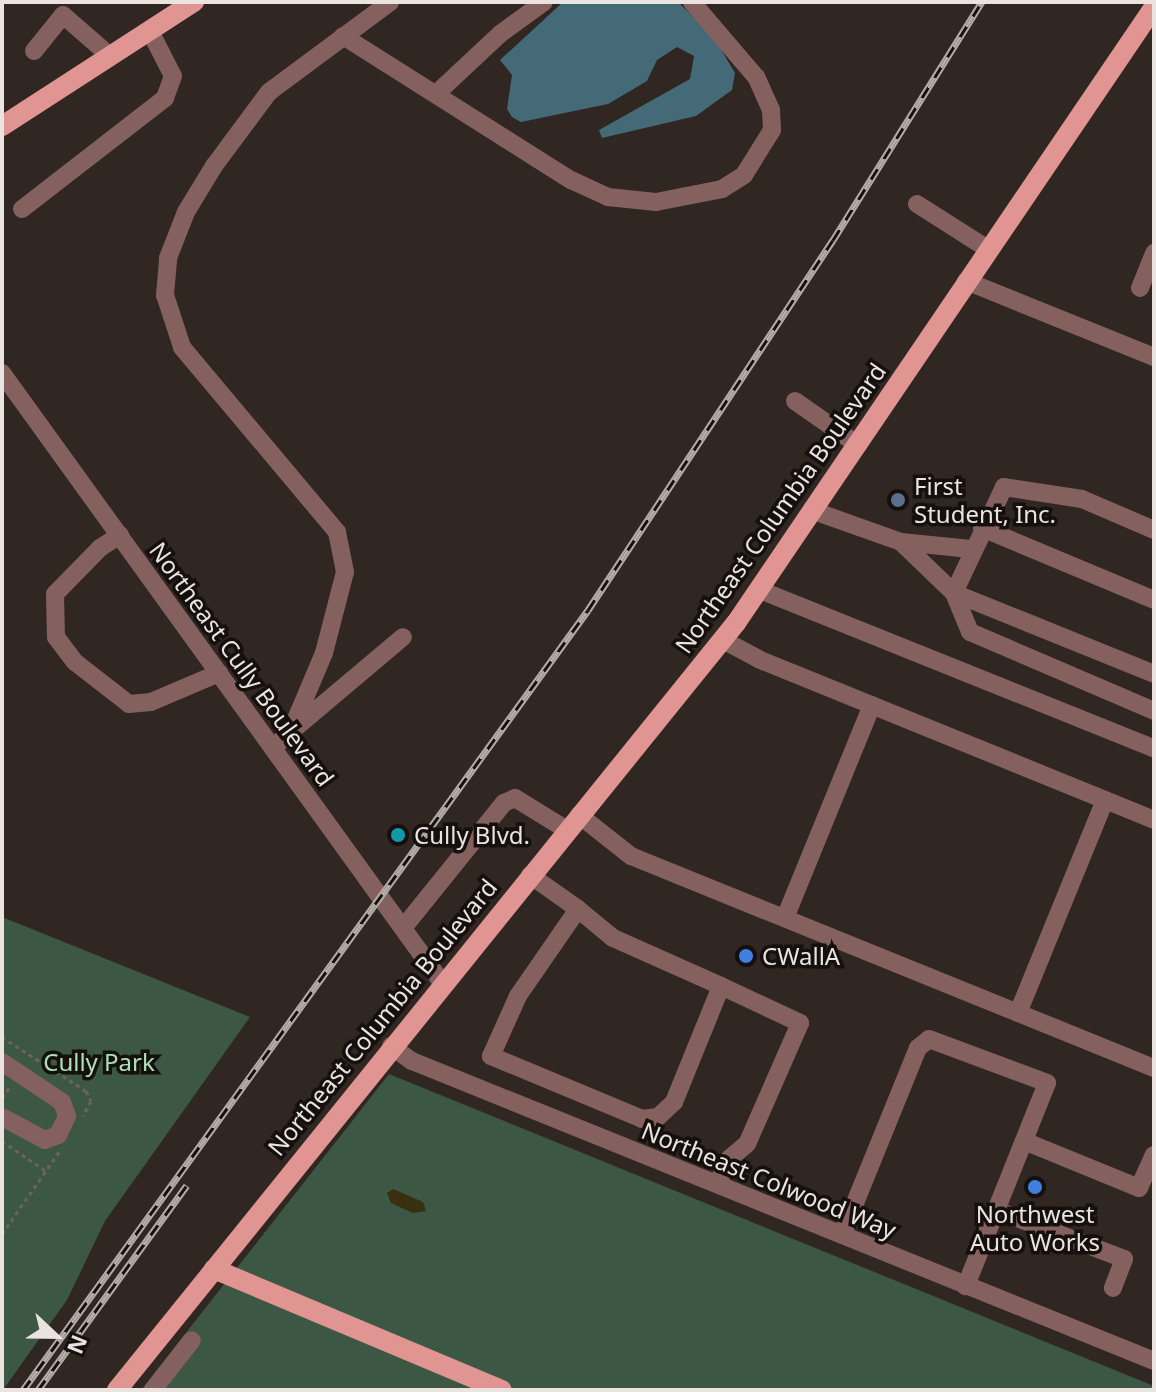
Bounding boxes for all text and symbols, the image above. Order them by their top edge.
street label: Northeast Columbia Boulevard [669,357,891,659]
place label: First Student, Inc. [914,472,1056,528]
marker: First Student, Inc. [889,491,907,509]
street label: Northeast Cully Boulevard [144,536,340,792]
place label: Cully Blvd. [414,821,530,849]
marker: Cully Blvd. [389,826,407,844]
street label: Northeast Columbia Boulevard [261,873,503,1161]
place label: CWallA [762,942,840,970]
marker: CWallA [737,947,755,965]
park label: Cully Park [43,1048,155,1076]
street label: Northeast Colwood Way [638,1116,900,1244]
marker: Northwest Auto Works [1026,1178,1044,1196]
place label: Northwest Auto Works [970,1200,1100,1256]
north arrow [16,1296,96,1376]
text: N [61,1331,96,1359]

